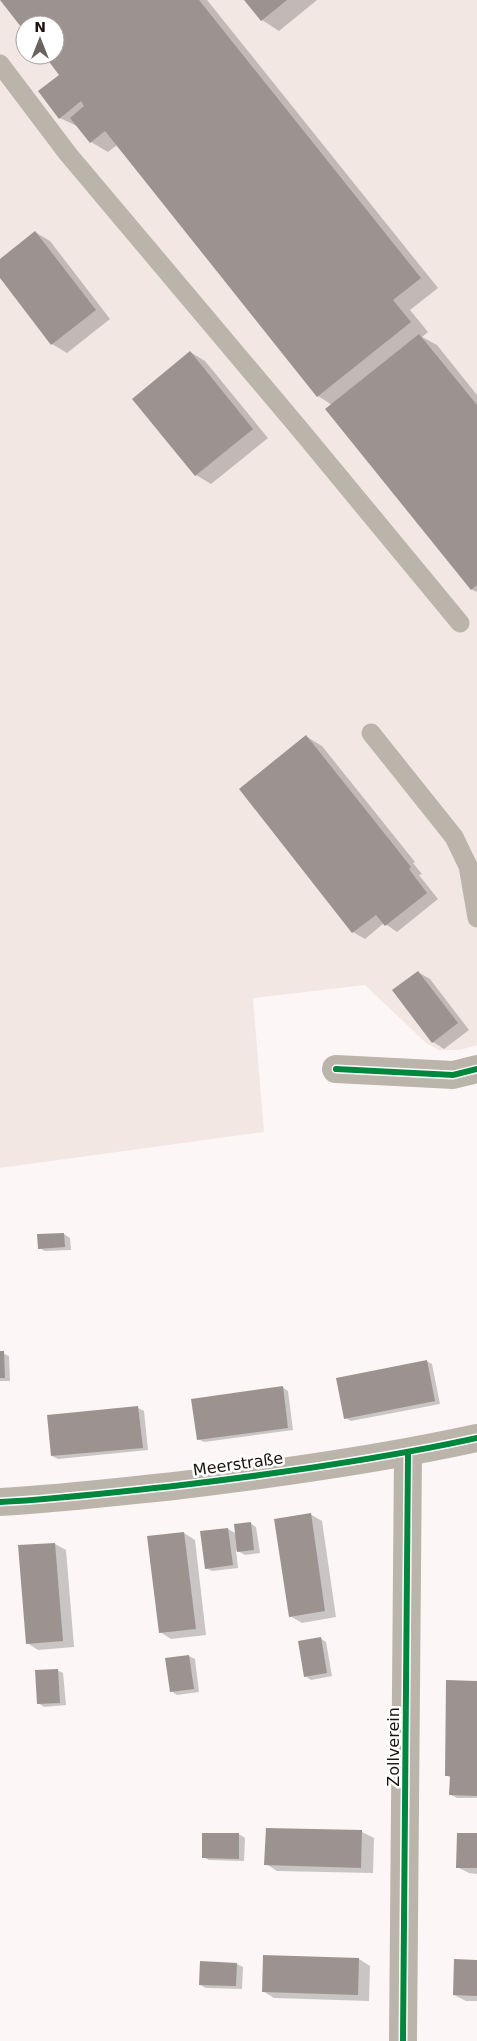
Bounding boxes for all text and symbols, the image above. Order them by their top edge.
north arrow [15,15,65,65]
text: N [34,19,46,35]
street label: Meerstraße [192,1448,284,1480]
street label: Zollverein [384,1707,403,1787]

